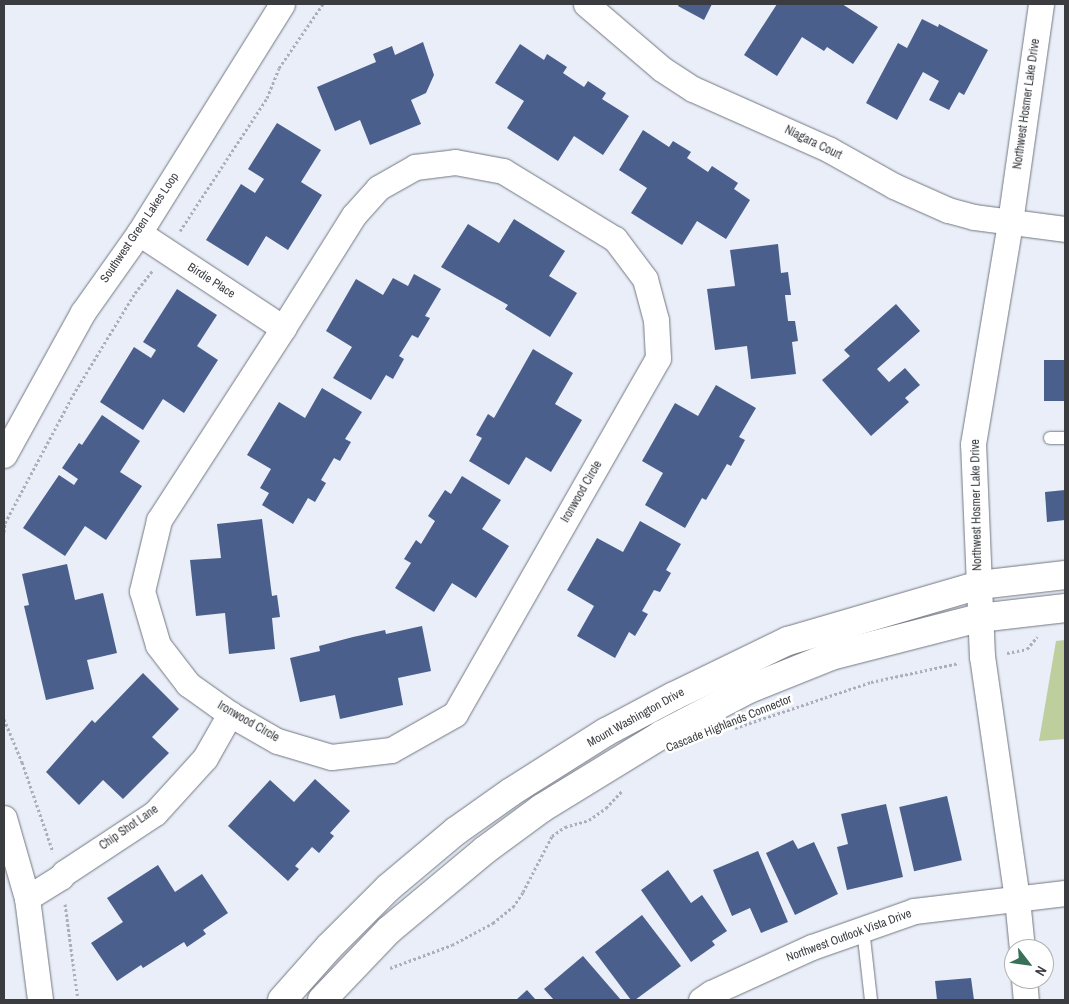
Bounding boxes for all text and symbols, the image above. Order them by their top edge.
street label: Northwest Hosmer Lake Drive [1011,38,1043,170]
street label: Niagara Court [782,123,844,163]
street label: Southwest Green Lakes Loop [98,170,182,286]
street label: Birdie Place [185,260,237,302]
street label: Northwest Hosmer Lake Drive [969,439,985,571]
street label: Ironwood Circle [559,459,605,525]
street label: Mount Washington Drive [585,685,687,751]
street label: Cascade Highlands Connector [664,692,794,756]
street label: Ironwood Circle [215,699,281,745]
street label: Chip Shot Lane [97,802,161,854]
street label: Northwest Outlook Vista Drive [784,907,914,965]
north arrow [1004,939,1054,989]
text: N [1031,963,1051,979]

